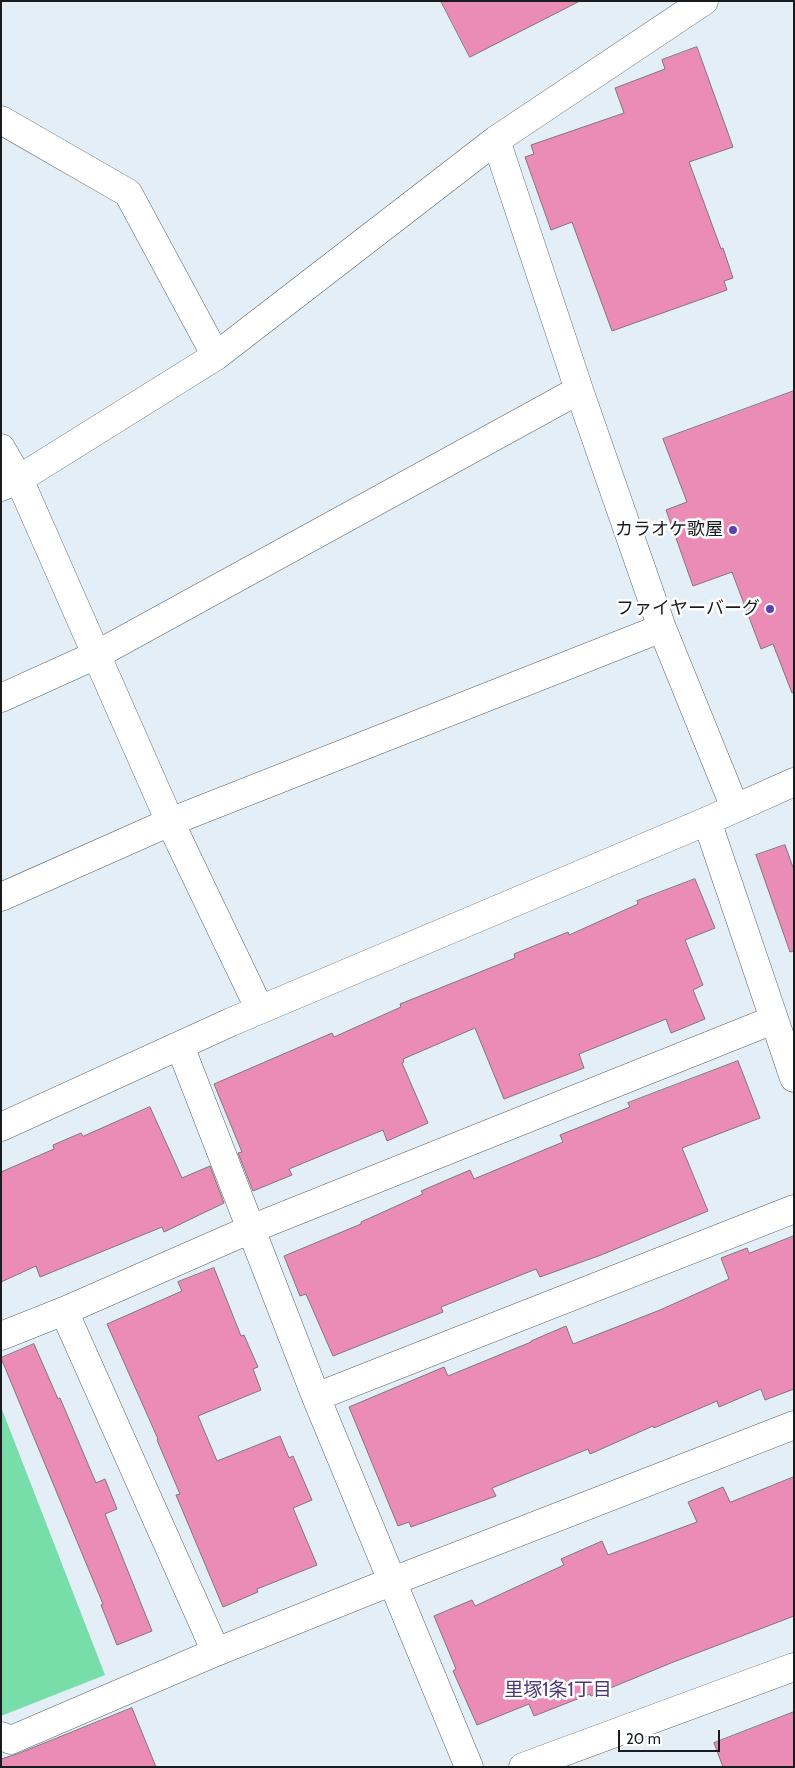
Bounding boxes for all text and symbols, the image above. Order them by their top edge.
place label: カラオケ歌屋 [615,519,723,541]
marker: カラオケ歌屋 [727,524,739,536]
place label: ファイヤーバーグ [616,598,760,620]
marker: ファイヤーバーグ [764,603,776,615]
district label: 里塚1条1丁目 [504,1679,612,1701]
scale bar [620,1720,722,1752]
text: 20 m [626,1730,661,1748]

